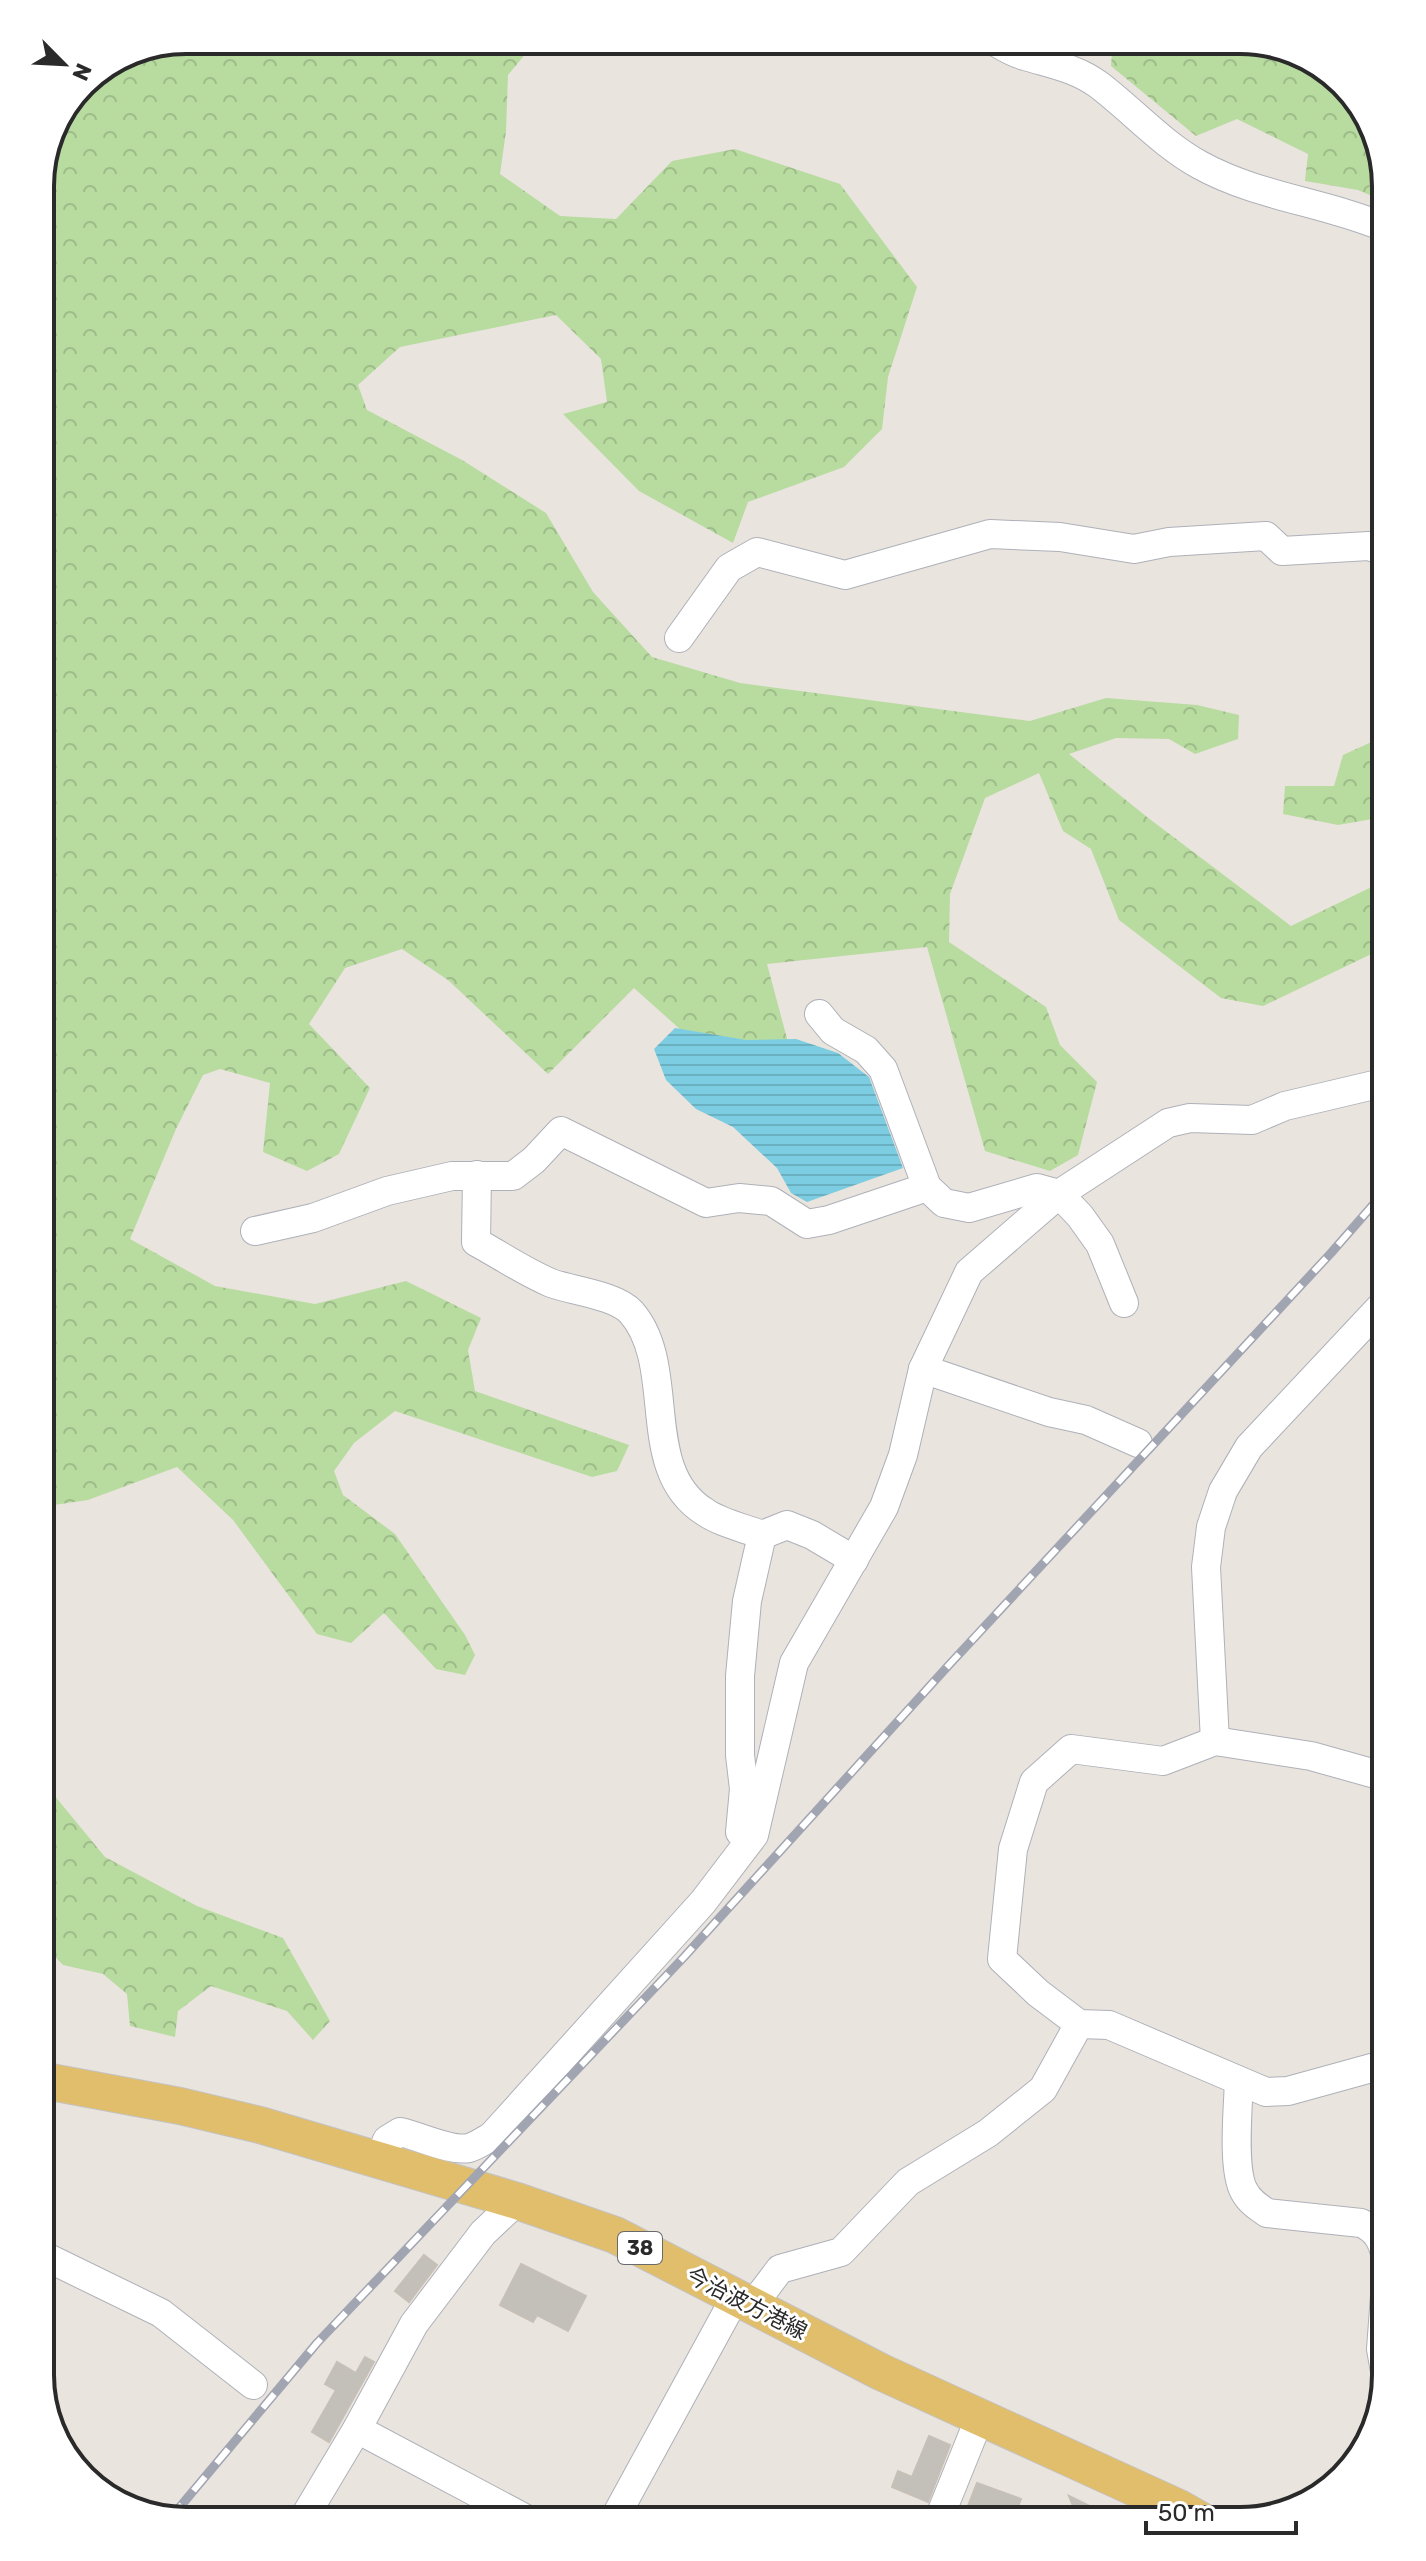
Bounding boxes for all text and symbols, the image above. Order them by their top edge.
north arrow [24,24,104,104]
text: N [66,59,97,85]
road number: 38 [618,2232,662,2264]
street label: 今治波方港線 [682,2261,812,2345]
scale bar [1146,2485,1296,2535]
text: 50 m [1158,2499,1215,2527]

